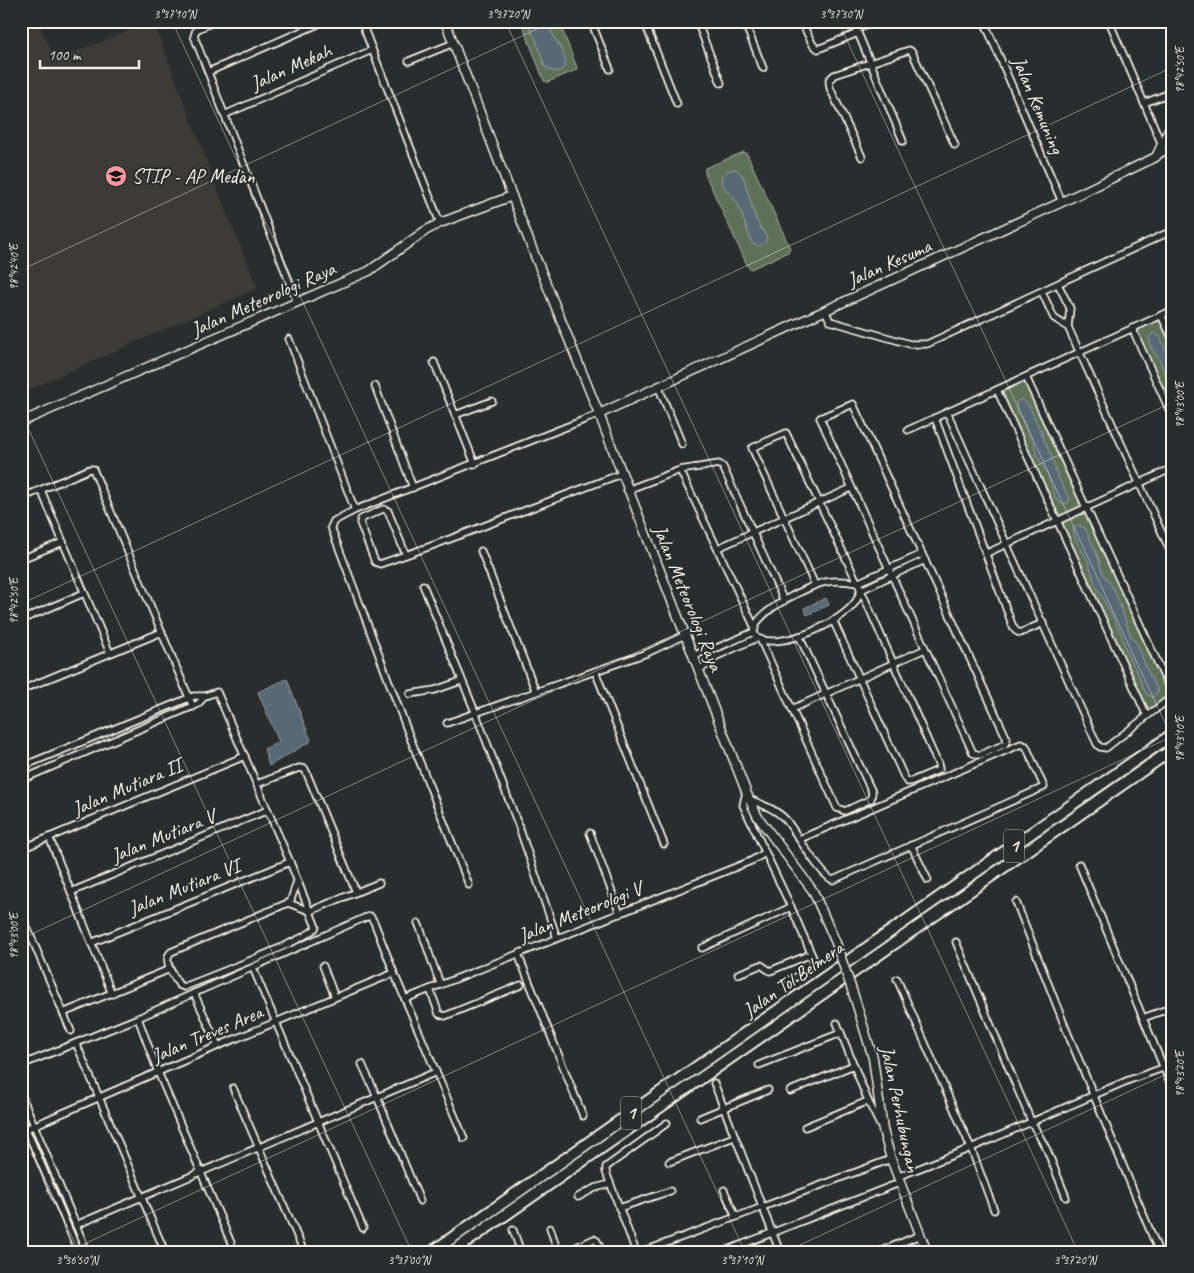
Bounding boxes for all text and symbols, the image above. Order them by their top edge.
text: 3°37'10"N [154,6,198,22]
text: 3°37'20"N [487,6,531,22]
text: 3°37'30"N [820,6,864,22]
street label: Jalan Mekah [246,37,337,96]
scale bar [40,38,139,70]
text: 98°42'50"E [1172,45,1188,93]
text: 100 m [48,46,82,65]
street label: Jalan Kemuning [1006,52,1070,159]
school or university icon: STIP - AP Medan [104,164,128,188]
place label: STIP - AP Medan [132,164,255,189]
street label: Jalan Kesuma [842,233,937,293]
text: 98°42'40"E [6,242,22,290]
street label: Jalan Meteorologi Raya [186,255,340,342]
text: 98°43'00"E [1172,380,1188,428]
street label: Jalan Meteorologi Raya [647,520,729,676]
text: 98°42'50"E [6,576,22,624]
text: 98°43'10"E [1172,714,1188,762]
street label: Jalan Mutiara II [67,751,189,822]
street label: Jalan Mutiara V [106,802,223,869]
road number: 1 [1004,829,1024,862]
street label: Jalan Mutiara VI [124,851,248,921]
street label: Jalan Meteorologi V [514,874,649,949]
text: 98°43'00"E [6,911,22,959]
street label: Jalan Tol Belmera [737,934,850,1023]
street label: Jalan Treves Area [147,999,268,1069]
street label: Jalan Perhubungan [874,1042,926,1176]
text: 98°43'20"E [1172,1049,1188,1097]
road number: 1 [621,1096,641,1130]
text: 3°36'50"N [56,1252,100,1268]
text: 3°37'00"N [388,1252,432,1268]
text: 3°37'10"N [721,1252,765,1268]
text: 3°37'20"N [1054,1252,1098,1268]

